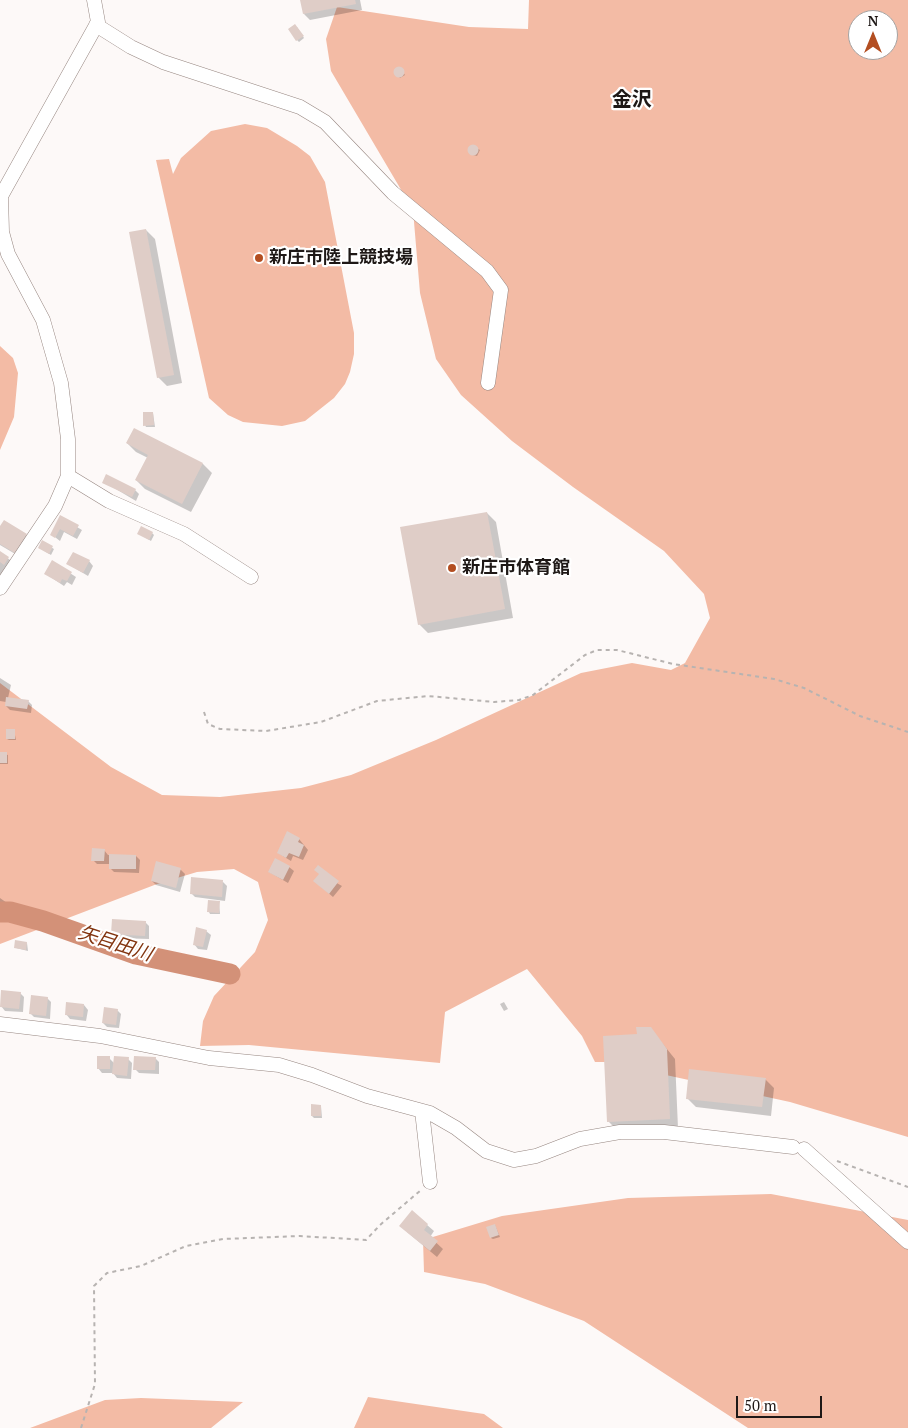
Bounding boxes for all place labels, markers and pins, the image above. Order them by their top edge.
place label: 新庄市陸上競技場 [269,247,413,269]
marker: 新庄市陸上競技場 [253,252,265,264]
place label: 新庄市体育館 [462,557,570,579]
marker: 新庄市体育館 [446,562,458,574]

